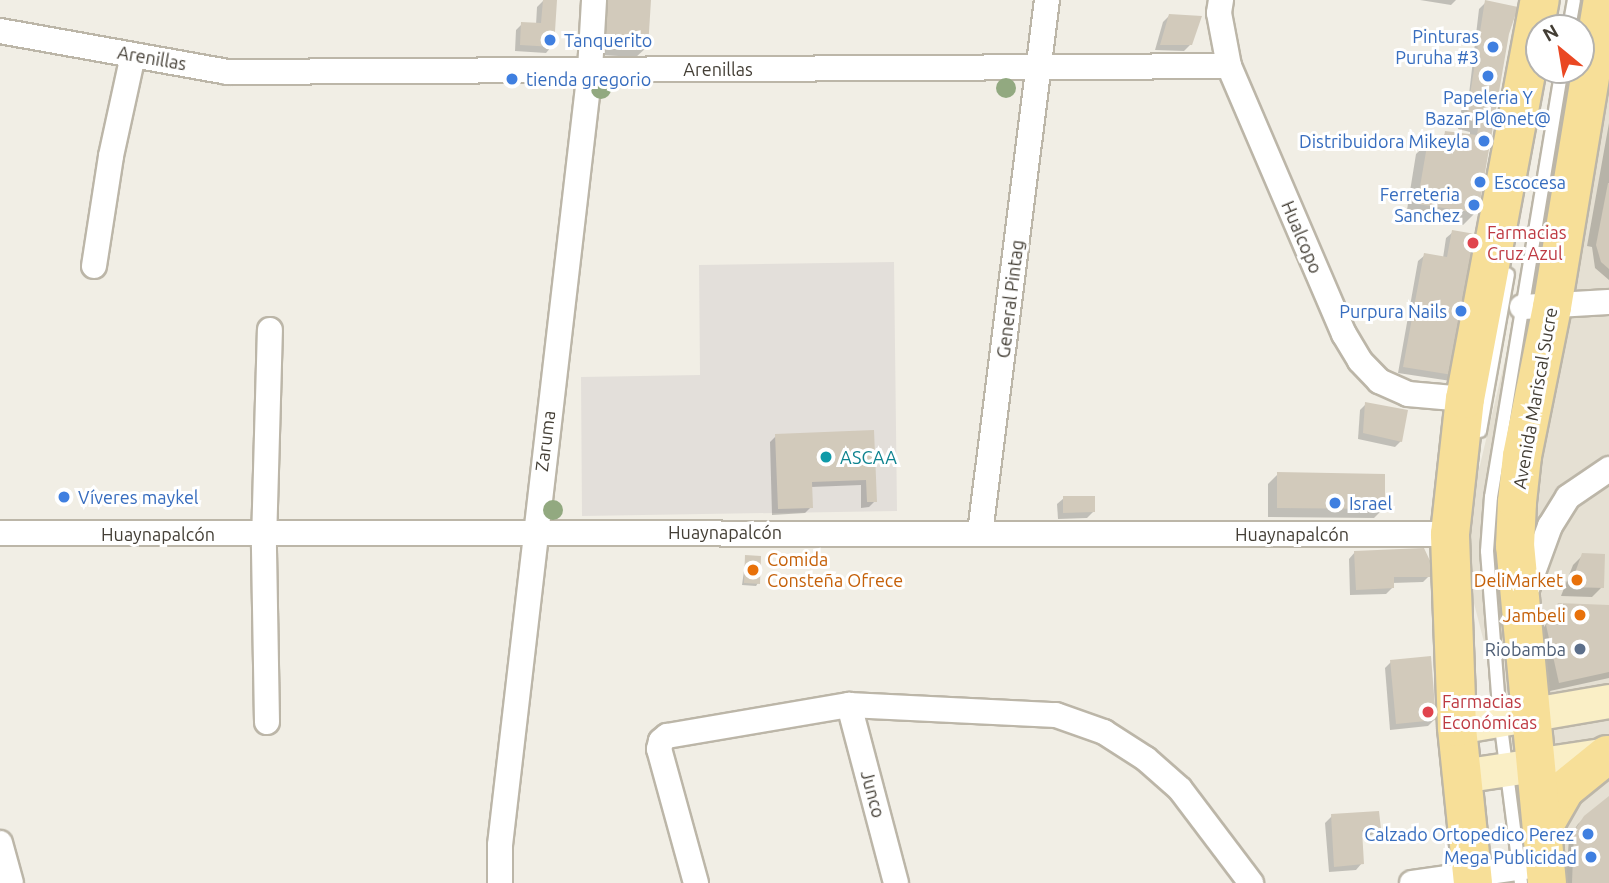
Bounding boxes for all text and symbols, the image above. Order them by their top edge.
north arrow [1525,14,1595,84]
text: N [1539,19,1562,46]
place label: Pinturas Puruha #3 [1395,26,1479,68]
place label: Tanquerito [564,29,652,51]
marker: Tanquerito [542,32,558,48]
marker: Pinturas Puruha #3 [1485,39,1501,55]
street label: Arenillas [116,41,188,75]
street label: Arenillas [683,58,753,80]
place label: tienda gregorio [526,68,651,90]
marker: Papeleria Y Bazar Pl@net@ [1480,68,1496,84]
marker: tienda gregorio [504,71,520,87]
place label: Papeleria Y Bazar Pl@net@ [1425,87,1551,130]
place label: Distribuidora Mikeyla [1299,130,1470,152]
marker: Distribuidora Mikeyla [1476,133,1492,149]
place label: Escocesa [1494,171,1566,193]
marker: Escocesa [1472,174,1488,190]
place label: Ferreteria Sanchez [1380,184,1460,227]
street label: Hualcopo [1277,197,1327,277]
marker: Ferreteria Sanchez [1466,197,1482,213]
place label: Farmacias Cruz Azul [1487,222,1566,264]
marker: Farmacias Cruz Azul [1465,235,1481,251]
street label: General Pintag [992,239,1028,359]
place label: Purpura Nails [1339,300,1447,322]
marker: Purpura Nails [1453,303,1469,319]
street label: Avenida Mariscal Sucre [1508,306,1562,490]
street label: Zaruma [531,409,559,473]
place label: ASCAA [840,446,897,468]
marker: ASCAA [818,449,834,465]
place label: Víveres maykel [78,486,199,508]
marker: Víveres maykel [56,489,72,505]
place label: Israel [1349,492,1392,514]
marker: Israel [1327,495,1343,511]
street label: Huaynapalcón [668,521,782,543]
street label: Huaynapalcón [101,523,215,545]
street label: Huaynapalcón [1235,523,1349,545]
place label: Comida Consteña Ofrece [767,549,903,592]
marker: Comida Consteña Ofrece [745,562,761,578]
place label: DeliMarket [1474,569,1563,591]
marker: DeliMarket [1569,572,1585,588]
place label: Jambeli [1503,604,1566,626]
marker: Jambeli [1572,607,1588,623]
place label: Riobamba [1485,638,1566,660]
marker: Riobamba [1572,641,1588,657]
place label: Farmacias Económicas [1442,691,1537,734]
marker: Farmacias Económicas [1420,704,1436,720]
street label: Junco [856,768,890,820]
place label: Calzado Ortopedico Perez [1364,823,1574,845]
marker: Calzado Ortopedico Perez [1580,826,1596,842]
place label: Mega Publicidad [1444,846,1577,868]
marker: Mega Publicidad [1583,849,1599,865]

